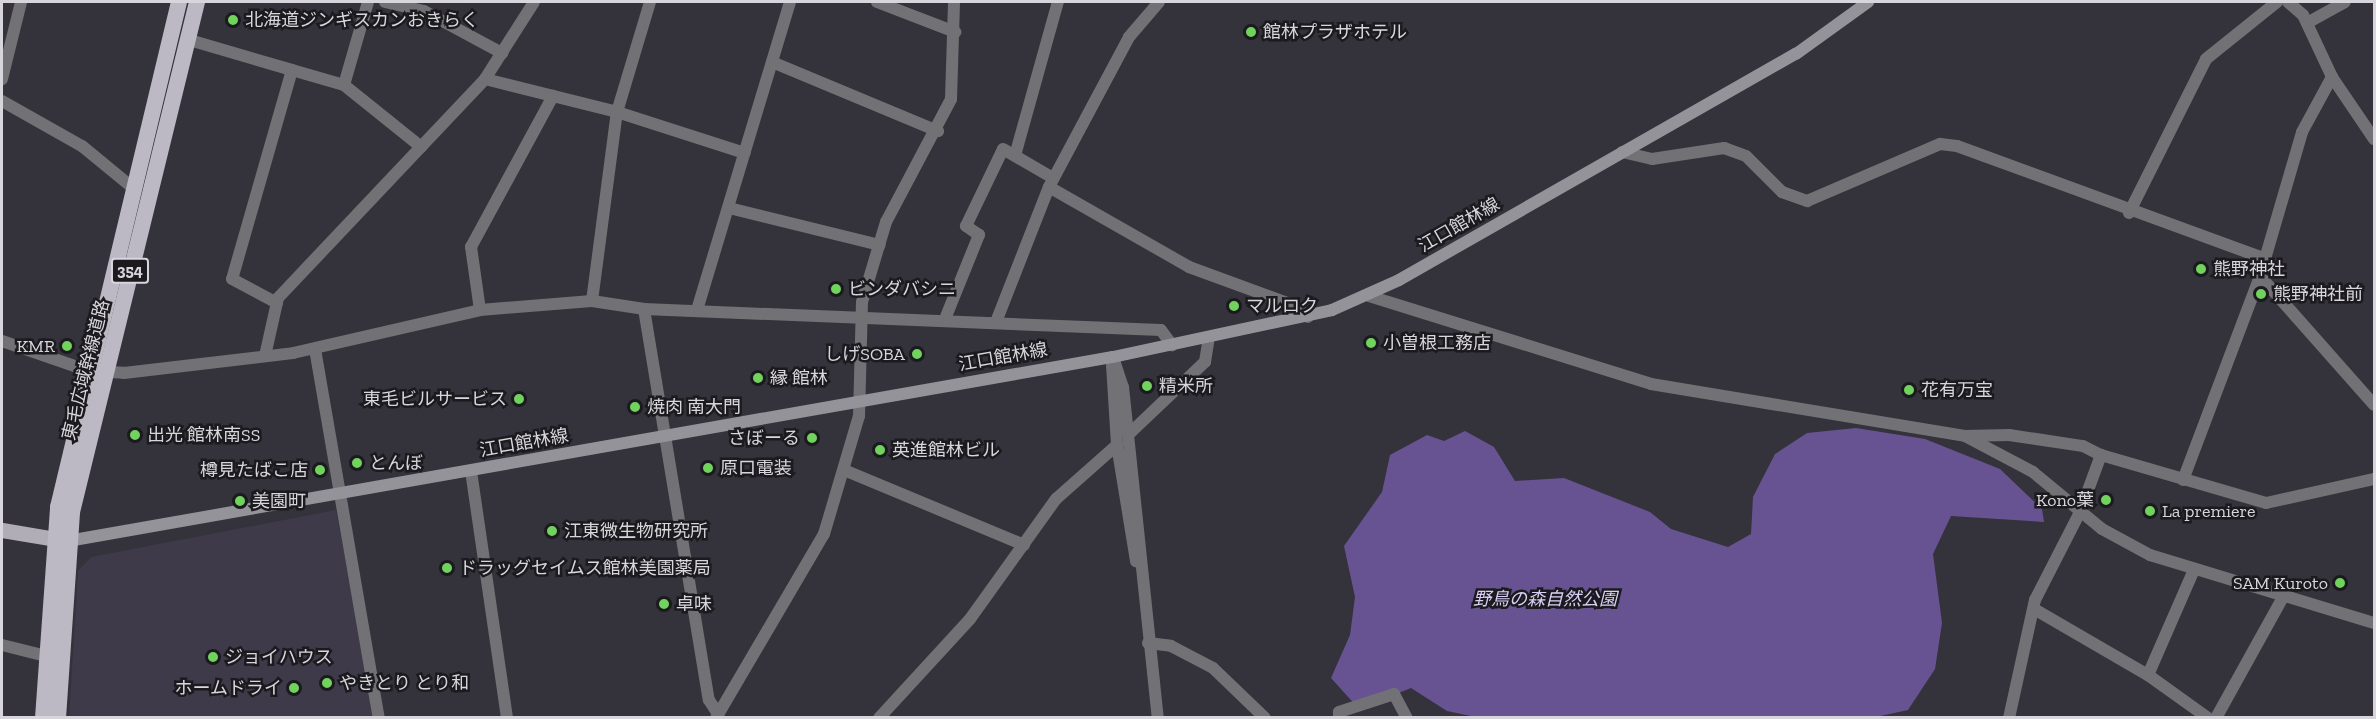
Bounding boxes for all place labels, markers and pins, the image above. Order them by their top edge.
place label: 北海道ジンギスカンおきらく [245,9,479,31]
marker: 北海道ジンギスカンおきらく [226,13,240,27]
place label: 館林プラザホテル [1263,21,1407,43]
marker: 館林プラザホテル [1244,25,1258,39]
place label: 熊野神社 [2213,258,2285,280]
marker: 熊野神社 [2194,262,2208,276]
place label: ビンダバシニ [848,278,956,300]
marker: ビンダバシニ [829,282,843,296]
place label: 熊野神社前 [2273,283,2363,305]
marker: 熊野神社前 [2254,287,2268,301]
place label: マルロク [1246,295,1318,317]
marker: マルロク [1227,299,1241,313]
place label: 小曽根工務店 [1383,332,1491,354]
place label: KMR [16,335,55,357]
marker: 小曽根工務店 [1364,336,1378,350]
marker: KMR [60,339,74,353]
place label: しげSOBA [824,343,905,365]
marker: しげSOBA [910,347,924,361]
place label: 縁 館林 [770,367,828,389]
marker: 縁 館林 [751,371,765,385]
place label: 精米所 [1159,375,1213,397]
marker: 精米所 [1140,379,1154,393]
place label: 花有万宝 [1921,379,1993,401]
marker: 花有万宝 [1902,383,1916,397]
place label: 東毛ビルサービス [363,388,507,410]
marker: 東毛ビルサービス [512,392,526,406]
place label: 焼肉 南大門 [647,396,741,418]
marker: 焼肉 南大門 [628,400,642,414]
place label: 出光 館林南SS [147,424,260,446]
place label: さぼーる [728,427,800,449]
marker: 出光 館林南SS [128,428,142,442]
marker: さぼーる [805,431,819,445]
place label: 英進館林ビル [892,439,1000,461]
marker: 英進館林ビル [873,443,887,457]
place label: とんぼ [369,452,423,474]
marker: とんぼ [350,456,364,470]
place label: 原口電装 [720,457,792,479]
place label: 樽見たばこ店 [200,459,308,481]
marker: 原口電装 [701,461,715,475]
marker: 樽見たばこ店 [313,463,327,477]
place label: Kono葉 [2036,489,2094,511]
place label: 美園町 [252,490,306,512]
marker: Kono葉 [2099,493,2113,507]
marker: 美園町 [233,494,247,508]
place label: La premiere [2162,500,2256,522]
marker: La premiere [2143,504,2157,518]
place label: 江東微生物研究所 [564,520,708,542]
marker: 江東微生物研究所 [545,524,559,538]
place label: ドラッグセイムス館林美園薬局 [459,557,711,579]
marker: ドラッグセイムス館林美園薬局 [440,561,454,575]
place label: SAM Kuroto [2233,572,2328,594]
marker: SAM Kuroto [2333,576,2347,590]
place label: 卓味 [676,593,712,615]
marker: 卓味 [657,597,671,611]
place label: ジョイハウス [225,646,333,668]
marker: ジョイハウス [206,650,220,664]
place label: やきとり とり和 [339,672,469,694]
marker: やきとり とり和 [320,676,334,690]
place label: ホームドライ [174,677,282,699]
marker: ホームドライ [287,681,301,695]

